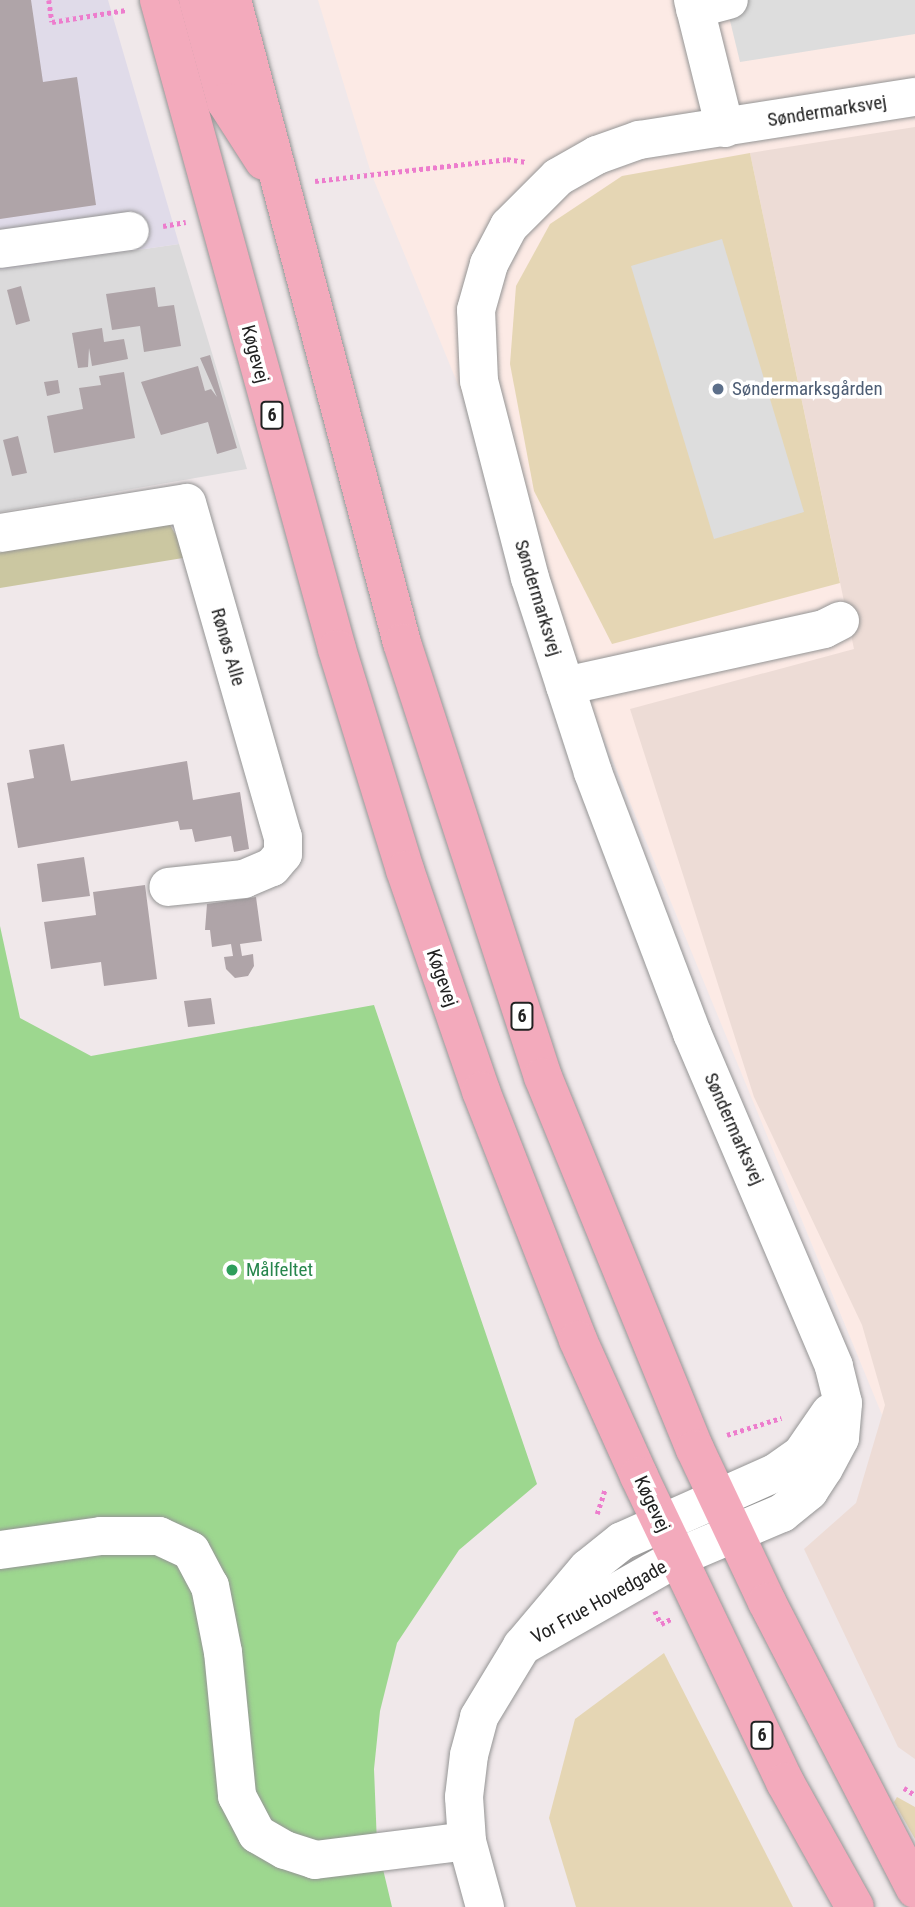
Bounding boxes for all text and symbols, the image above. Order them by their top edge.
street label: Søndermarksvej [766,90,888,132]
street label: Køgevej [236,322,274,386]
place label: Søndermarksgården [732,378,883,400]
marker: Søndermarksgården [710,381,726,397]
road number: 6 [260,400,284,430]
street label: Søndermarksvej [510,537,566,659]
street label: Rønøs Alle [206,605,250,689]
street label: Køgevej [422,946,462,1010]
road number: 6 [510,1001,534,1030]
street label: Søndermarksvej [699,1069,769,1189]
place label: Målfeltet [246,1259,313,1281]
marker: Målfeltet [224,1262,240,1278]
street label: Køgevej [629,1472,675,1536]
street label: Vor Frue Hovedgade [527,1555,671,1649]
road number: 6 [750,1720,774,1750]

